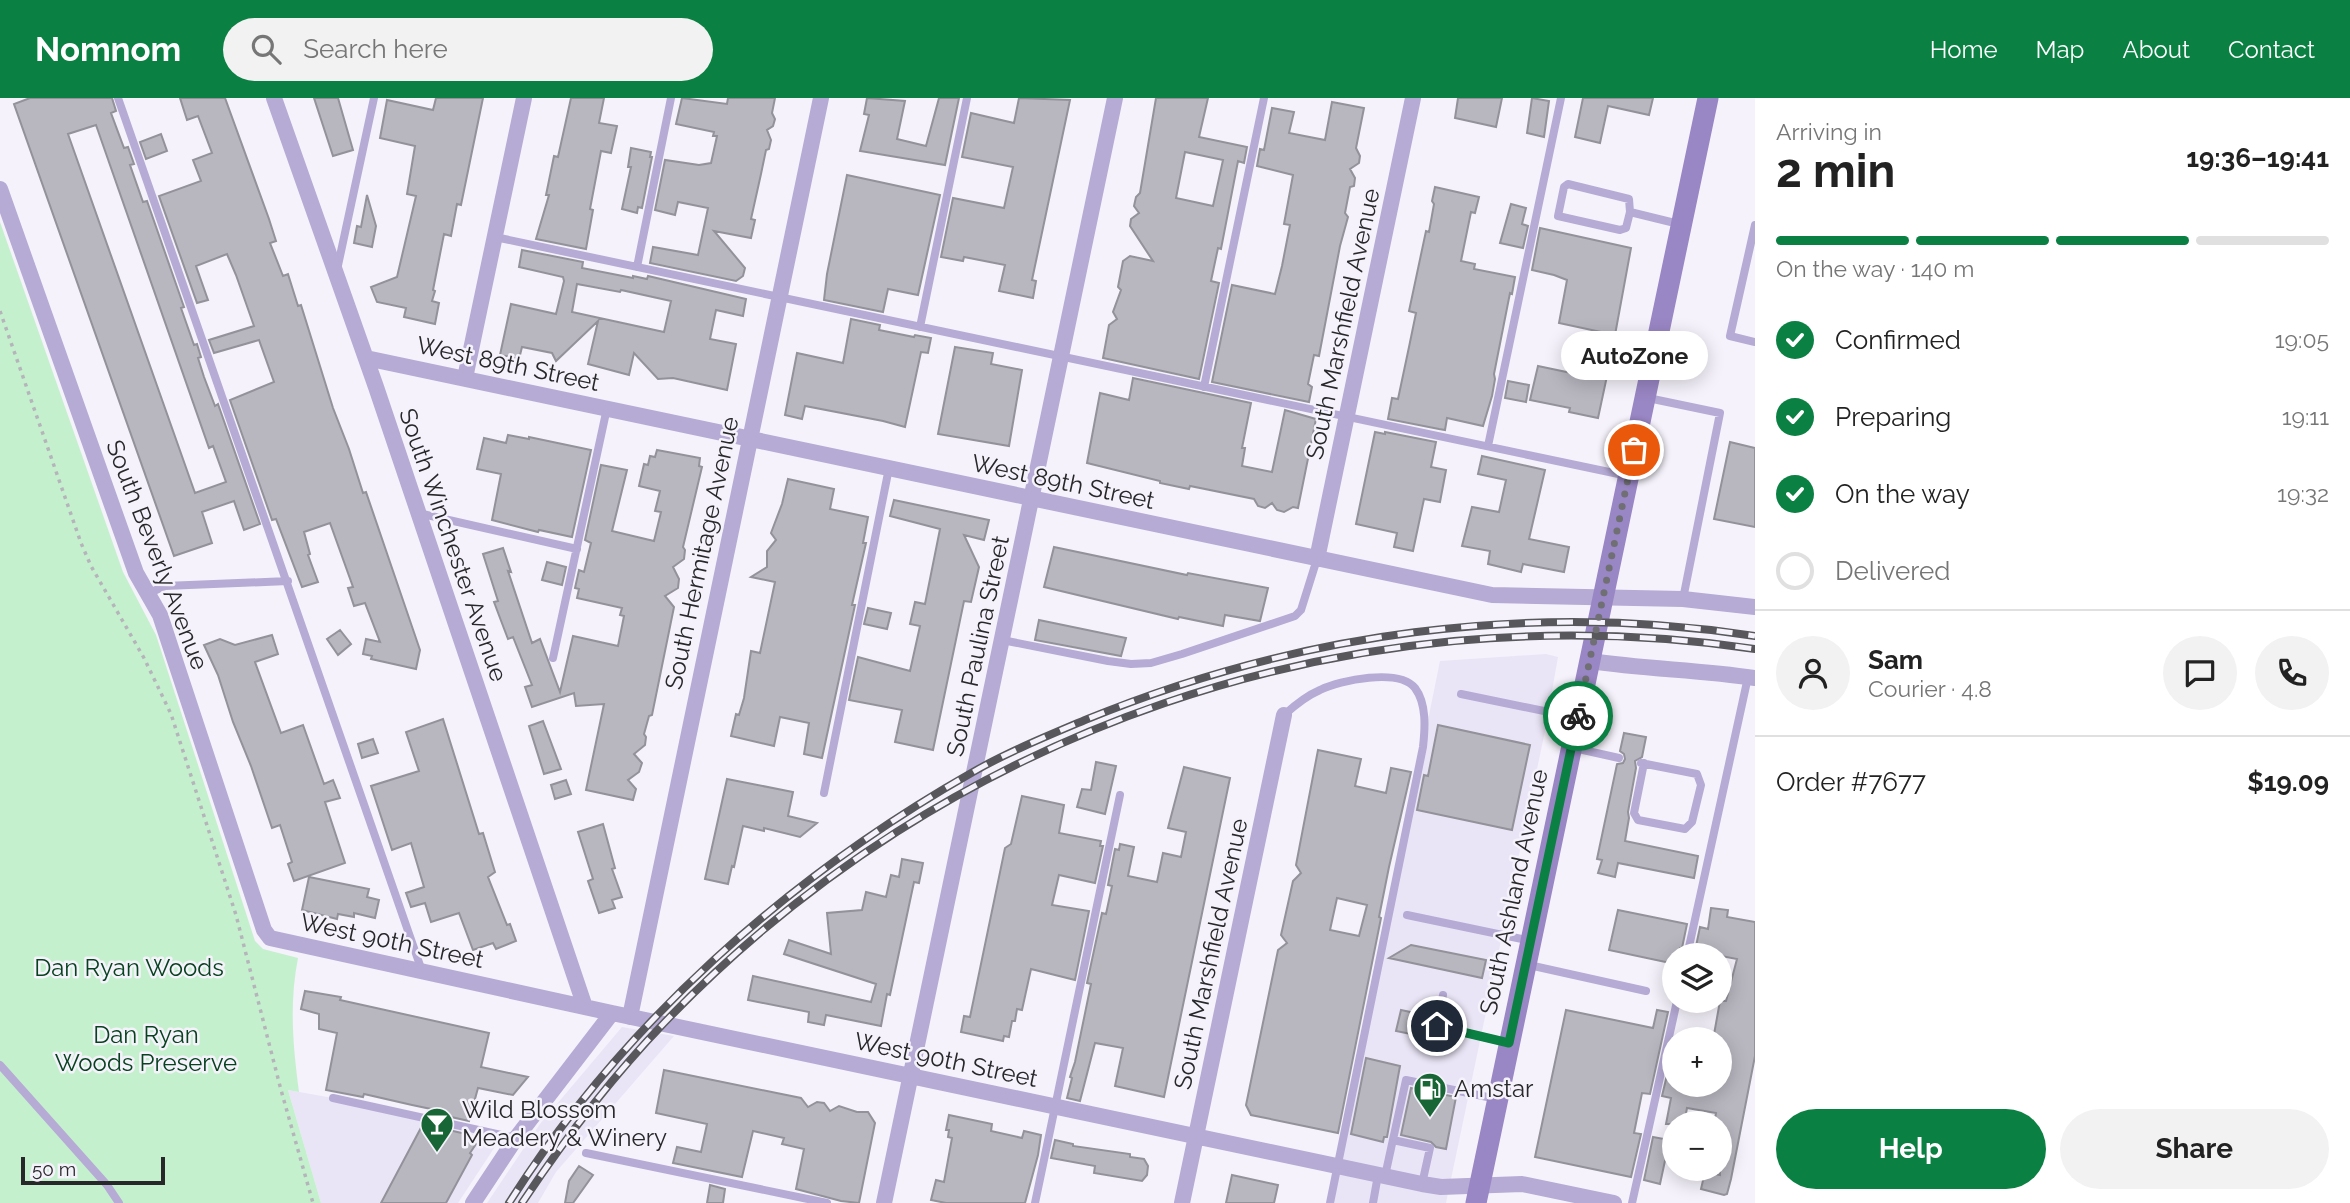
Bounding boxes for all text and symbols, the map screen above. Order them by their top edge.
search box [223,18,713,81]
text: Nomnom [35,30,181,69]
icon: search [247,30,285,68]
text: Search here [303,34,448,64]
text: Home [1930,35,1998,64]
text: Map [2036,35,2084,64]
text: About [2122,35,2190,64]
text: Contact [2228,35,2315,64]
text: Arriving in [1776,118,1882,145]
text: 19:36–19:41 [2186,143,2329,173]
text: 2 min [1776,144,1895,198]
street label: South Marshfield Avenue [1300,186,1385,462]
text: On the way · 140 m [1776,255,1974,282]
icon: check [1776,321,1814,359]
text: Confirmed [1835,325,1961,355]
text: 19:05 [2275,326,2329,353]
street label: West 89th Street [414,330,602,397]
callout: AutoZone [1560,331,1708,380]
text: AutoZone [1581,342,1688,369]
icon: check [1776,398,1814,436]
text: Preparing [1835,402,1951,432]
text: 19:11 [2282,403,2329,430]
street label: South Winchester Avenue [393,404,514,685]
street label: South Hermitage Avenue [658,414,745,692]
pin [1604,420,1664,480]
icon: bag [1615,431,1653,469]
street label: South Beverly Avenue [100,436,215,674]
street label: West 89th Street [969,448,1157,515]
icon: check [1776,475,1814,513]
text: On the way [1835,479,1970,509]
text: 19:32 [2277,480,2329,507]
street label: South Paulina Street [940,533,1015,759]
text: Delivered [1835,556,1950,586]
button: person [1776,636,1850,710]
button: chat [2163,636,2237,710]
button: phone [2255,636,2329,710]
text: Sam [1868,645,1923,675]
text: Courier · 4.8 [1868,675,1992,702]
courier [1543,681,1613,751]
icon: bike [1559,697,1597,735]
street label: South Ashland Avenue [1473,766,1554,1017]
text: Order #7677 [1776,767,1926,797]
text: $19.09 [2247,767,2329,797]
street label: South Marshfield Avenue [1168,816,1253,1092]
street label: West 90th Street [298,907,486,974]
map controls [1662,943,1732,1181]
button: layers [1662,943,1732,1013]
park label: Dan Ryan Woods [34,953,224,982]
pin [1407,996,1467,1056]
icon: home [1418,1007,1456,1045]
park label: Dan Ryan Woods Preserve [55,1020,237,1077]
street label: West 90th Street [852,1026,1040,1093]
button: + [1662,1027,1732,1097]
fuel station icon: Amstar [1411,1070,1449,1119]
place label: Amstar [1454,1074,1534,1103]
place label: Wild Blossom Meadery & Winery [462,1095,667,1152]
bar icon: Wild Blossom Meadery & Winery [418,1105,456,1154]
button: Help [1776,1109,2046,1189]
button: Share [2060,1109,2329,1189]
button: − [1662,1111,1732,1181]
scale bar [21,1154,164,1186]
text: 50 m [32,1158,76,1180]

